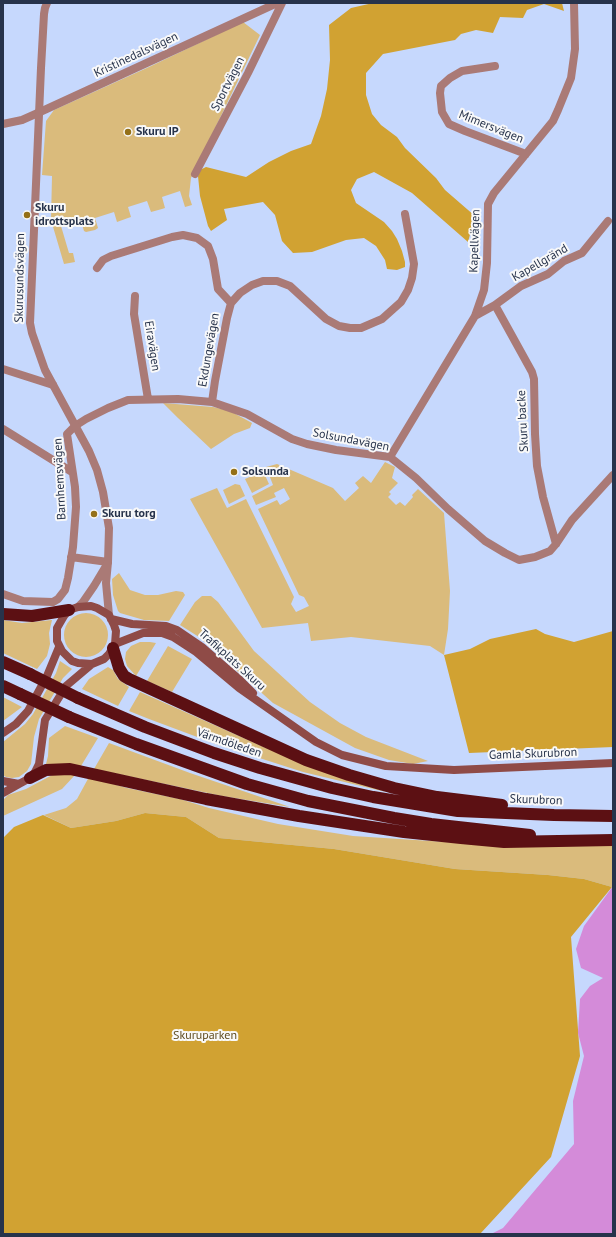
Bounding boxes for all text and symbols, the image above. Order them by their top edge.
street label: Kristinedalsvägen [92,29,180,81]
street label: Sportvägen [208,55,248,113]
street label: Mimersvägen [457,107,525,147]
place label: Skuru IP [136,125,179,139]
marker: Skuru IP [123,127,133,137]
place label: Skuru idrottsplats [35,201,94,229]
street label: Kapellvägen [467,209,483,273]
marker: Skuru idrottsplats [22,210,32,220]
street label: Skurusundsvägen [12,233,28,323]
street label: Kapellgränd [510,241,570,285]
street label: Ekdungevägen [195,312,223,388]
street label: Eiravägen [141,320,163,372]
street label: Skuru backe [514,390,532,452]
street label: Solsundavägen [312,426,390,454]
street label: Barnhemsvägen [51,438,69,520]
place label: Solsunda [242,465,289,479]
marker: Solsunda [229,467,239,477]
place label: Skuru torg [102,507,156,521]
marker: Skuru torg [89,509,99,519]
street label: Trafikplats Skuru [196,626,268,694]
street label: Värmdöleden [195,725,263,761]
street label: Gamla Skurubron [489,745,577,763]
street label: Skurubron [509,792,563,808]
park label: Skuruparken [173,1029,237,1043]

